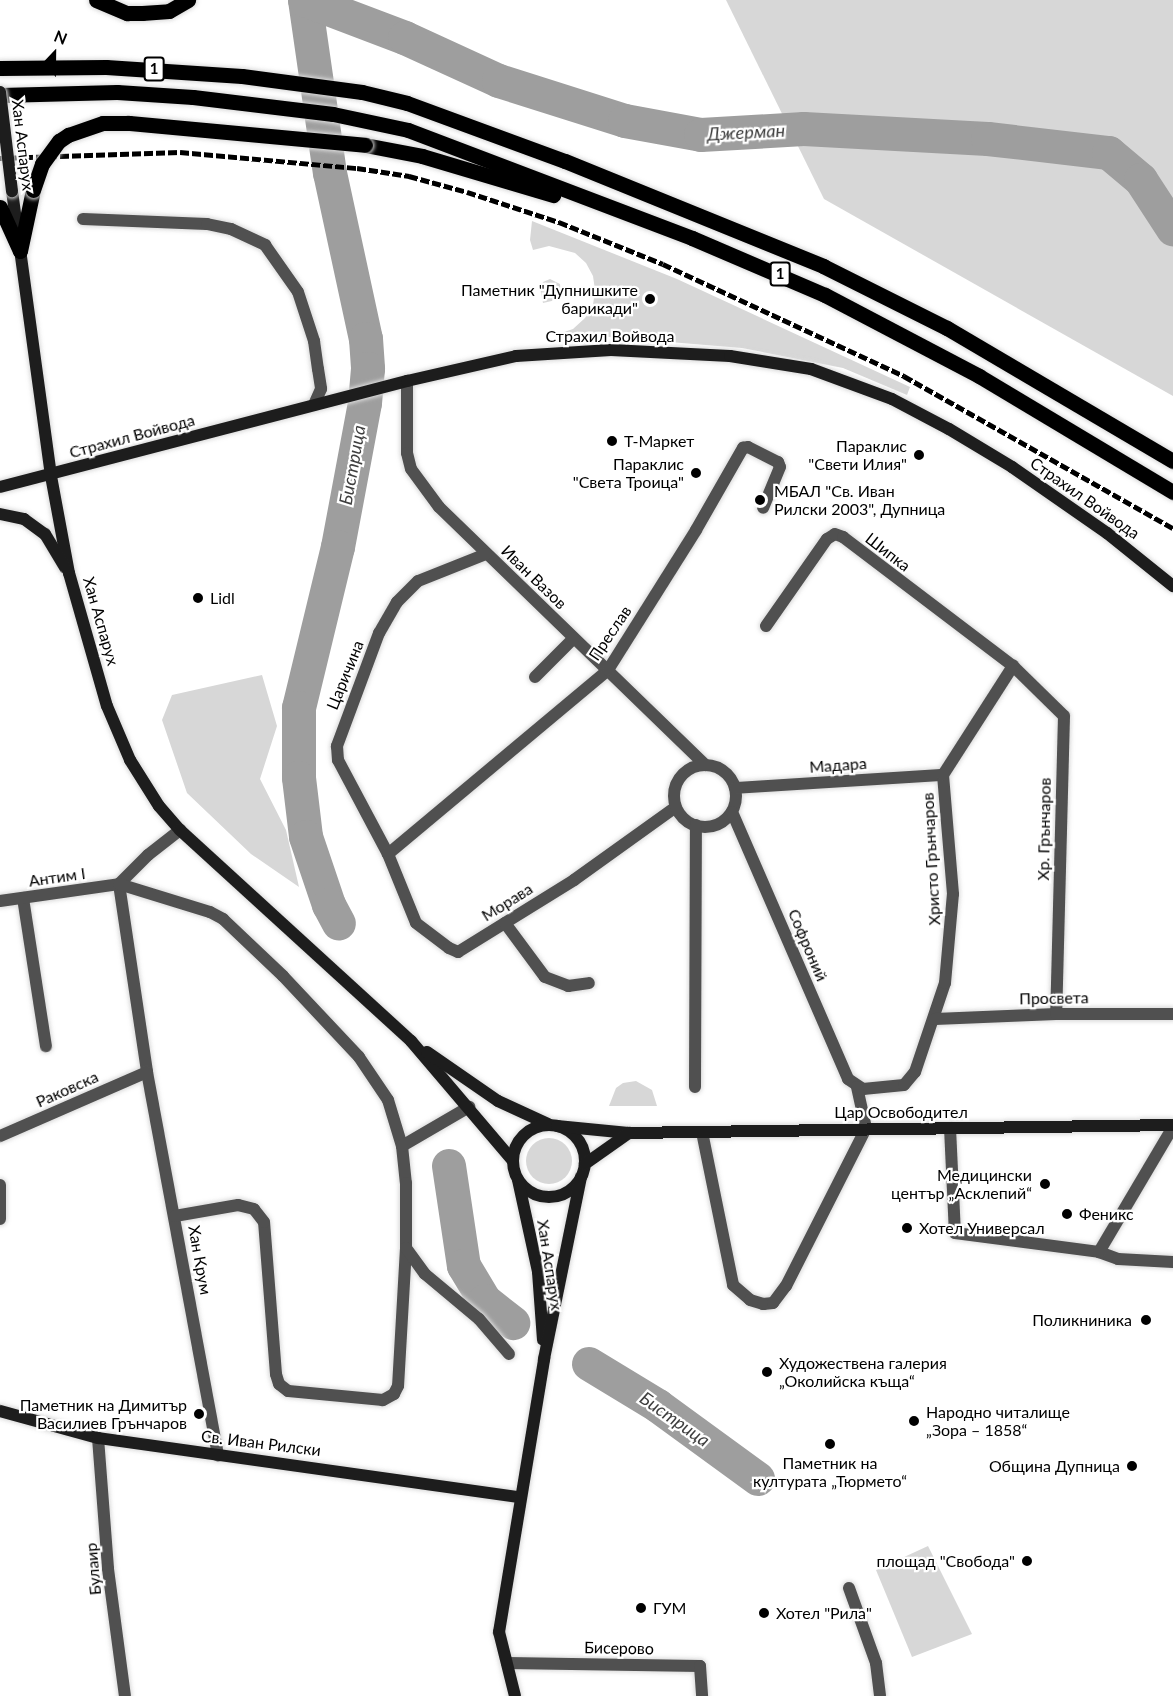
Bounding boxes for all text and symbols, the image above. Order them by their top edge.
north arrow [24,24,84,84]
text: N [52,26,70,48]
road number: 1 [144,57,164,81]
street label: Хан Аспарух [8,98,38,192]
water label: Джерман [707,119,785,145]
road number: 1 [770,262,790,286]
place label: Паметник "Дупнишките барикади" [461,280,638,318]
marker: Паметник "Дупнишките барикади" [643,292,657,306]
street label: Страхил Войвода [545,326,675,346]
street label: Страхил Войвода [67,410,197,462]
water label: Бистрица [334,423,370,507]
place label: Т-Маркет [624,431,694,451]
marker: Т-Маркет [605,434,619,448]
place label: Параклис "Свети Илия" [808,436,907,474]
marker: Параклис "Свети Илия" [912,448,926,462]
street label: Страхил Войвода [1027,453,1143,543]
place label: Параклис "Света Троица" [573,454,684,492]
marker: Параклис "Света Троица" [689,466,703,480]
place label: МБАЛ "Св. Иван Рилски 2003", Дупница [774,481,945,519]
marker: МБАЛ "Св. Иван Рилски 2003", Дупница [751,491,769,509]
street label: Шипка [862,529,914,575]
street label: Иван Вазов [497,541,571,613]
street label: Хан Аспарух [79,574,123,668]
place label: Lidl [210,588,235,608]
marker: Lidl [191,591,205,605]
street label: Преслав [585,602,635,664]
street label: Царичина [322,638,368,712]
street label: Мадара [809,753,867,777]
street label: Хр. Грънчаров [1034,777,1054,881]
street label: Христо Грънчаров [918,792,944,926]
street label: Антим I [27,864,87,890]
street label: Морава [478,879,536,925]
street label: Софроний [784,906,832,984]
street label: Просвета [1019,988,1089,1008]
street label: Раковска [33,1067,101,1111]
street label: Цар Освободител [834,1102,968,1122]
place label: Медицински център „Асклепий“ [891,1165,1032,1203]
marker: Медицински център „Асклепий“ [1036,1175,1054,1193]
place label: Феникс [1079,1204,1134,1224]
marker: Феникс [1060,1207,1074,1221]
street label: Хан Аспарух [533,1218,567,1312]
place label: Хотел Универсал [919,1218,1045,1238]
marker: Хотел Универсал [900,1221,914,1235]
street label: Хан Крум [184,1224,216,1296]
place label: Поликниника [1032,1310,1132,1330]
marker: Поликниника [1137,1311,1155,1329]
place label: Художествена галерия „Околийска къща“ [779,1353,947,1391]
marker: Художествена галерия „Околийска къща“ [760,1365,774,1379]
water label: Бистрица [636,1387,714,1451]
place label: Паметник на Димитър Василиев Грънчаров [20,1395,187,1433]
place label: Народно читалище „Зора – 1858“ [926,1402,1070,1440]
marker: Паметник на Димитър Василиев Грънчаров [192,1407,206,1421]
marker: Народно читалище „Зора – 1858“ [907,1414,921,1428]
street label: Св. Иван Рилски [200,1426,322,1460]
marker: Паметник на културата „Тюрмето“ [823,1437,837,1451]
place label: Паметник на културата „Тюрмето“ [753,1453,907,1491]
place label: Община Дупница [989,1456,1120,1476]
marker: Община Дупница [1125,1459,1139,1473]
street label: Булаир [81,1542,105,1596]
place label: площад "Свобода" [876,1551,1015,1571]
marker: площад "Свобода" [1020,1554,1034,1568]
place label: ГУМ [653,1598,686,1618]
marker: ГУМ [634,1601,648,1615]
place label: Хотел "Рила" [776,1603,872,1623]
marker: Хотел "Рила" [757,1606,771,1620]
street label: Бисерово [584,1638,654,1658]

